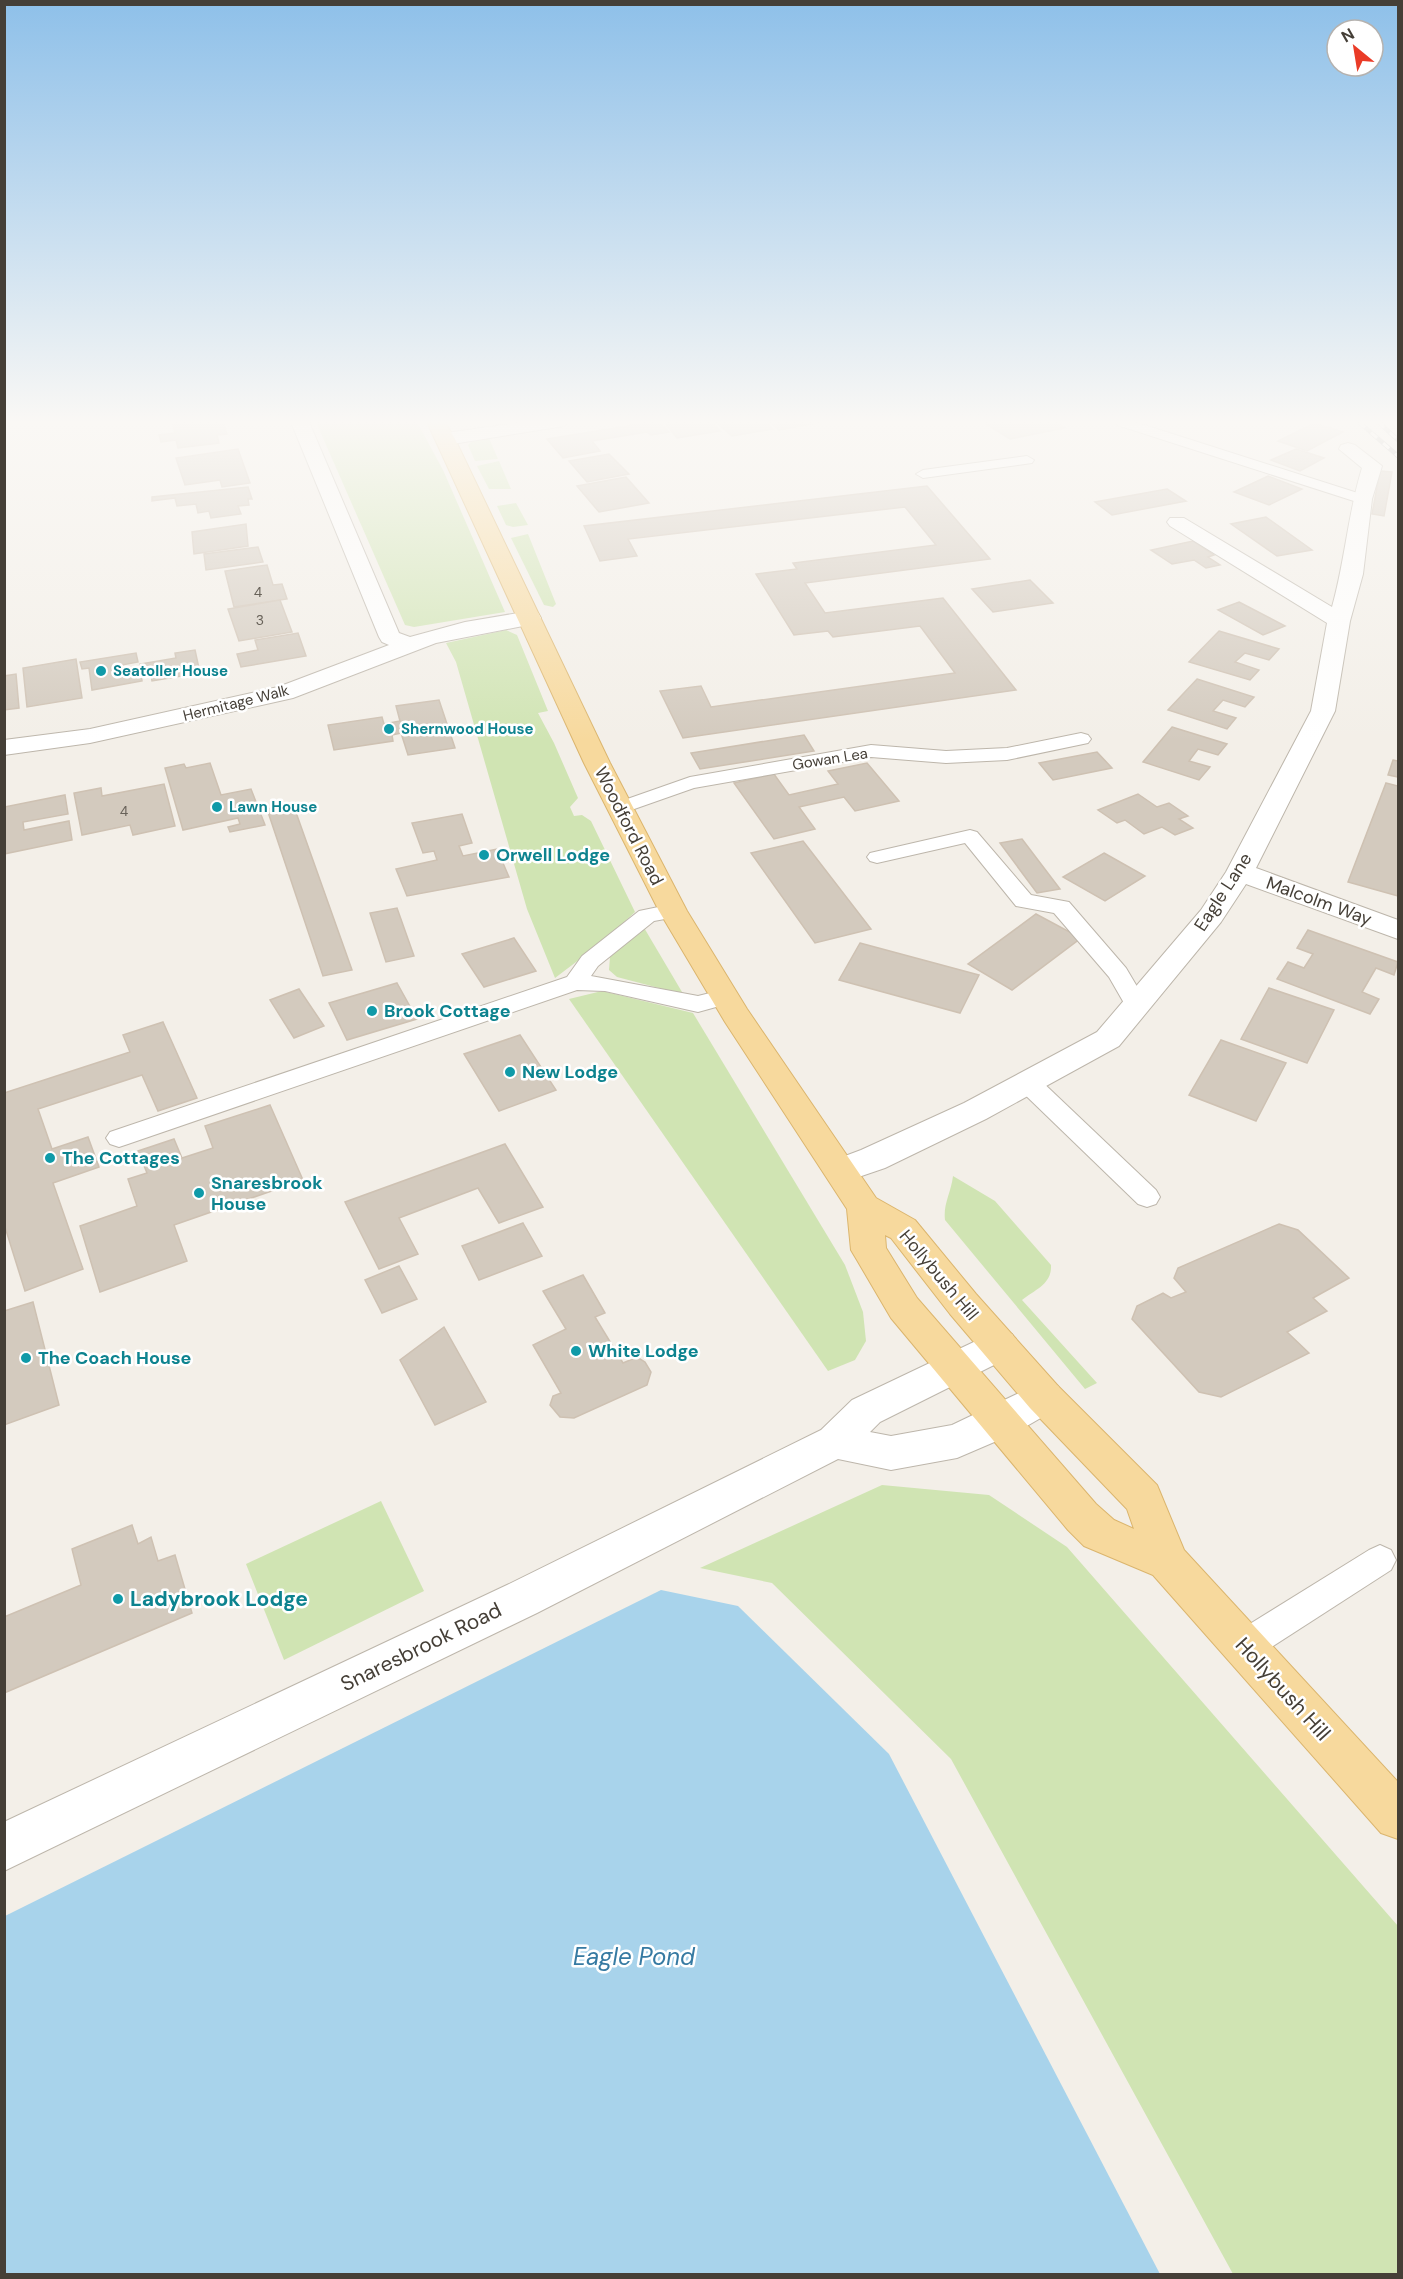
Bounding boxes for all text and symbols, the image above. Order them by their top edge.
north arrow [1325,18,1385,78]
text: N [1337,23,1358,47]
house number: 4 [254,583,263,601]
house number: 3 [256,611,264,629]
place label: Seatoller House [113,661,228,681]
marker: Seatoller House [94,664,108,678]
street label: Hermitage Walk [181,680,292,726]
place label: Shernwood House [401,719,534,739]
marker: Shernwood House [382,722,396,736]
street label: Gowan Lea [791,743,869,775]
street label: Woodford Road [589,763,669,889]
place label: Lawn House [229,797,317,817]
marker: Lawn House [210,800,224,814]
house number: 4 [120,802,129,820]
place label: Orwell Lodge [496,843,610,867]
marker: Orwell Lodge [477,848,491,862]
street label: Eagle Lane [1189,848,1257,936]
street label: Malcolm Way [1263,871,1375,931]
place label: Brook Cottage [384,999,511,1023]
marker: Brook Cottage [365,1004,379,1018]
place label: New Lodge [522,1060,618,1084]
marker: New Lodge [503,1065,517,1079]
place label: The Cottages [62,1146,180,1170]
marker: The Cottages [43,1151,57,1165]
place label: Snaresbrook House [211,1171,323,1216]
marker: Snaresbrook House [192,1186,206,1200]
street label: Hollybush Hill [894,1225,984,1325]
place label: White Lodge [588,1339,699,1363]
marker: White Lodge [569,1344,583,1358]
place label: The Coach House [38,1346,192,1370]
marker: The Coach House [19,1351,33,1365]
place label: Ladybrook Lodge [130,1585,308,1613]
marker: Ladybrook Lodge [111,1592,125,1606]
street label: Snaresbrook Road [336,1596,506,1698]
street label: Hollybush Hill [1229,1631,1337,1747]
water label: Eagle Pond [573,1941,696,1972]

